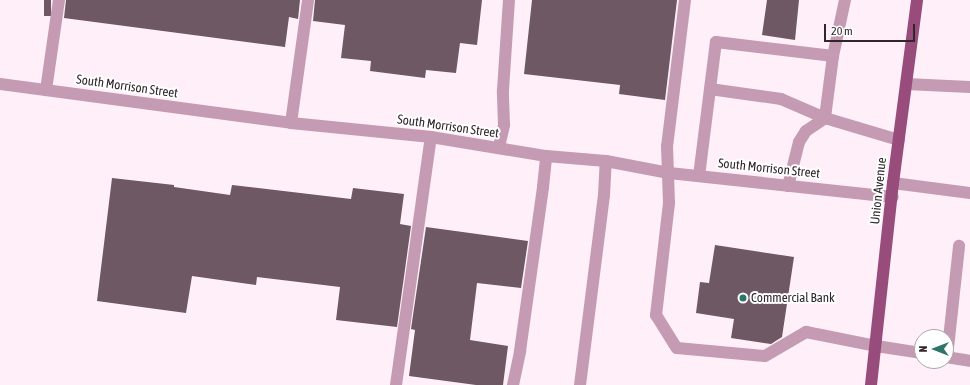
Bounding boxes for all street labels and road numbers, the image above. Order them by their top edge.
street label: South Morrison Street [75,72,179,102]
street label: South Morrison Street [396,112,500,142]
street label: South Morrison Street [717,156,821,182]
street label: Union Avenue [868,157,890,225]

